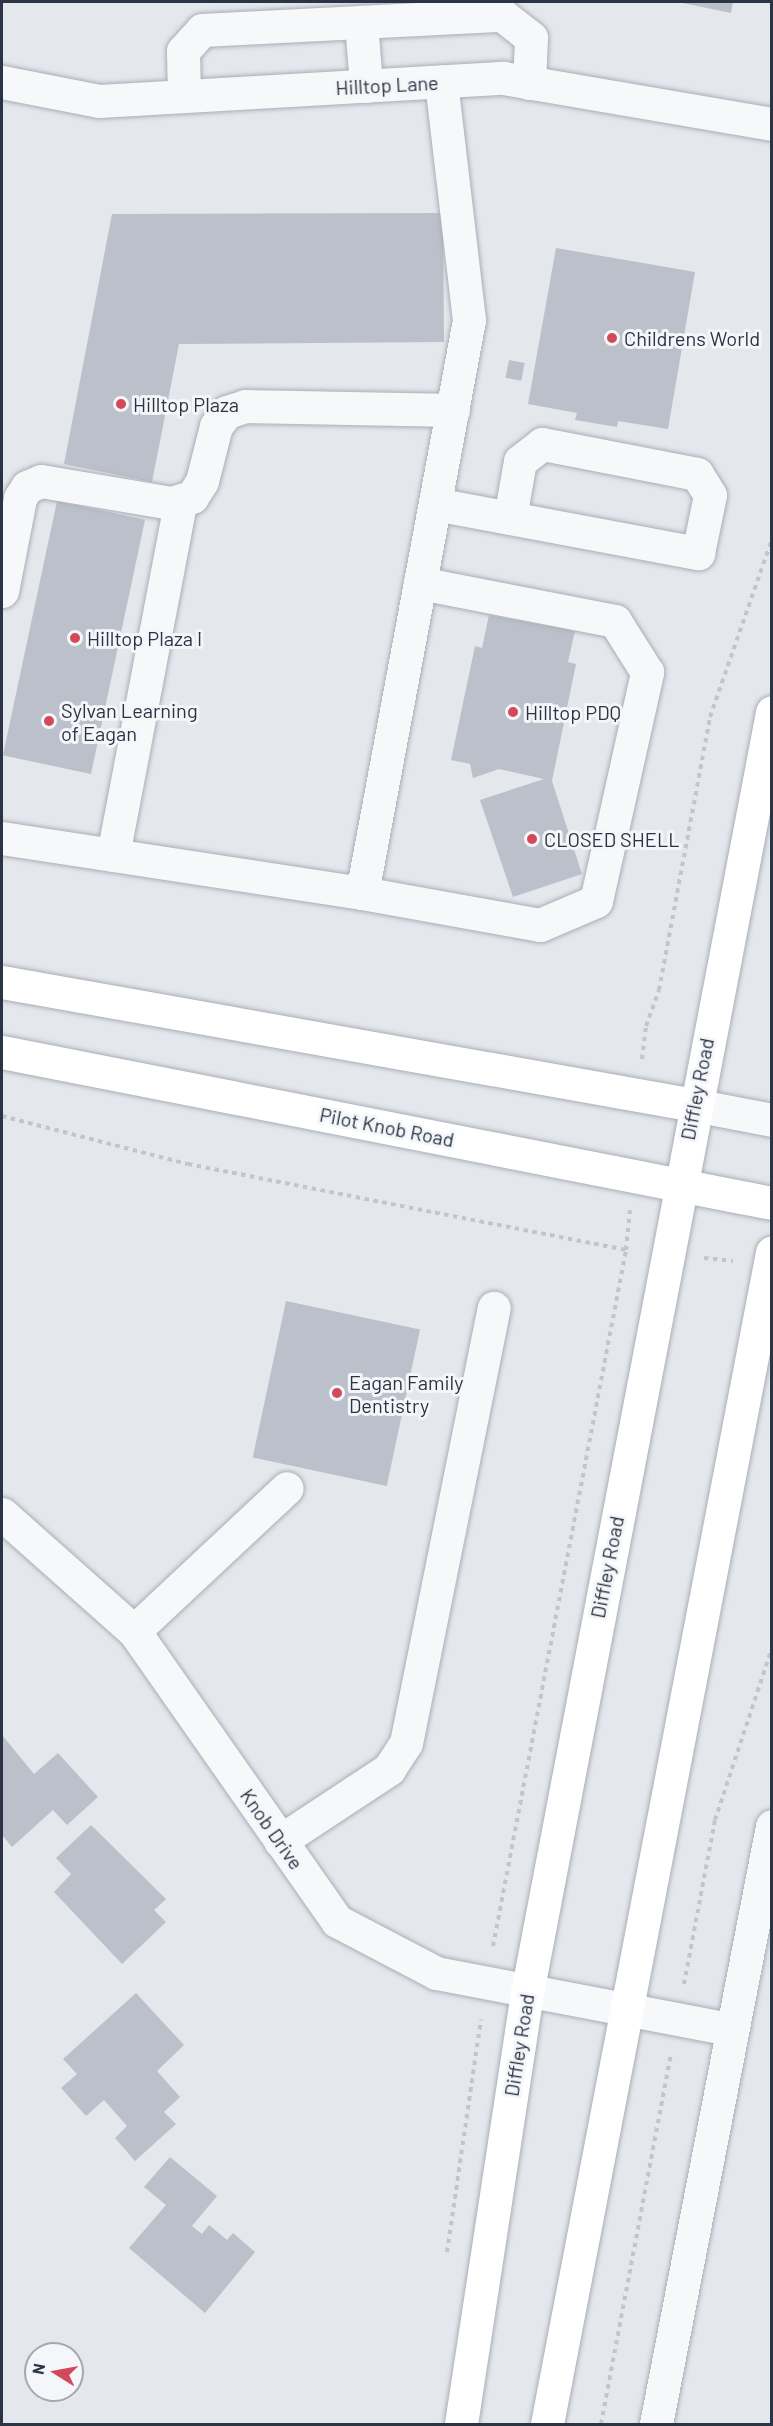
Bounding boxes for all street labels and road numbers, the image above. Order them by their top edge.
street label: Hilltop Lane [335,70,439,100]
street label: Diffley Road [675,1036,719,1142]
street label: Pilot Knob Road [318,1102,456,1152]
street label: Diffley Road [585,1514,629,1620]
street label: Knob Drive [235,1784,309,1874]
street label: Diffley Road [499,1992,539,2098]

